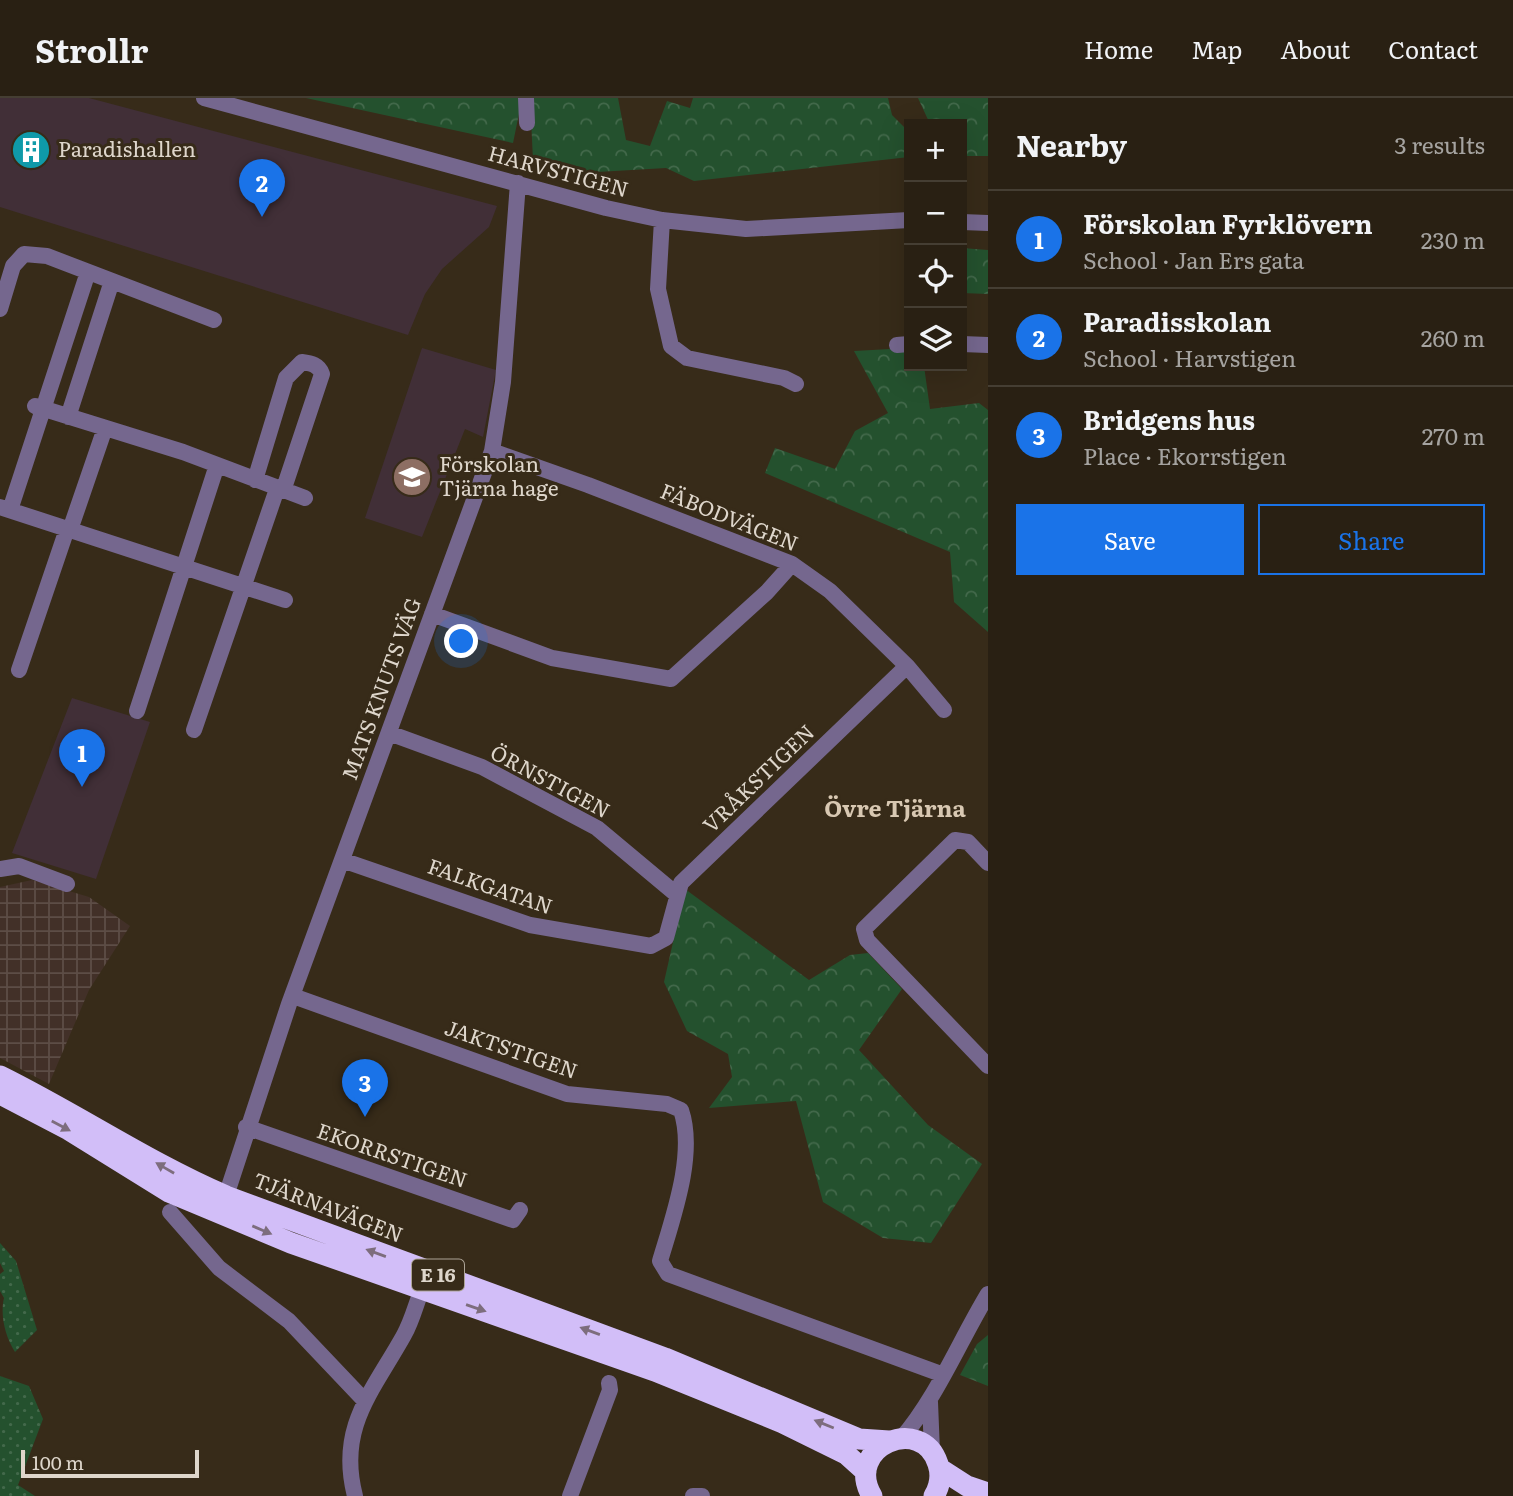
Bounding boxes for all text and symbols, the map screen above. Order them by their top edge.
text: Strollr [35,24,149,73]
text: Home [1084,31,1153,66]
text: Map [1191,31,1242,66]
text: About [1280,31,1350,66]
text: Contact [1388,31,1478,66]
map controls [904,119,967,371]
button: + [904,119,967,182]
text: Nearby [1016,122,1127,166]
text: 3 results [1394,127,1485,161]
building icon: Paradishallen [10,129,52,171]
place label: Paradishallen [58,132,196,163]
street label: HARVSTIGEN [485,136,632,203]
pin: 2 [239,159,285,217]
button: − [904,182,967,245]
text: Förskolan Fyrklövern [1083,203,1373,242]
text: 1 [1034,222,1044,256]
text: 230 m [1421,222,1485,256]
text: School · Jan Ers gata [1083,242,1305,276]
button: locate [904,245,967,308]
text: Paradisskolan [1083,301,1271,340]
button: layers [904,308,967,371]
text: 2 [1033,320,1045,354]
text: 260 m [1421,320,1485,354]
text: School · Harvstigen [1083,340,1296,374]
text: Bridgens hus [1083,399,1255,438]
text: 3 [1033,418,1045,452]
text: 270 m [1422,418,1485,452]
text: Place · Ekorrstigen [1083,438,1287,472]
place label: Förskolan Tjärna hage [439,447,559,502]
school or university icon: Förskolan Tjärna hage [391,456,433,498]
street label: FÄBODVÄGEN [656,474,804,557]
button: Save [1016,504,1244,575]
button: Share [1258,504,1485,575]
street label: MATS KNUTS VÄG [332,592,427,784]
your location [444,624,478,658]
street label: VRÅKSTIGEN [694,716,820,839]
pin: 1 [59,729,105,787]
street label: ÖRNSTIGEN [486,735,617,824]
district label: Övre Tjärna [824,790,967,824]
street label: FALKGATAN [424,849,557,921]
street label: JAKTSTIGEN [441,1010,583,1085]
pin: 3 [342,1059,388,1117]
street label: EKORRSTIGEN [313,1113,472,1194]
one-way arrow [51,1120,70,1132]
one-way arrow [156,1162,175,1174]
street label: TJÄRNAVÄGEN [249,1163,408,1249]
one-way arrow [252,1225,273,1236]
one-way arrow [365,1247,386,1258]
road number: E 16 [412,1260,464,1290]
one-way arrow [465,1303,486,1314]
one-way arrow [579,1325,600,1336]
one-way arrow [814,1418,834,1430]
scale bar [21,1447,200,1479]
text: 100 m [32,1448,84,1476]

